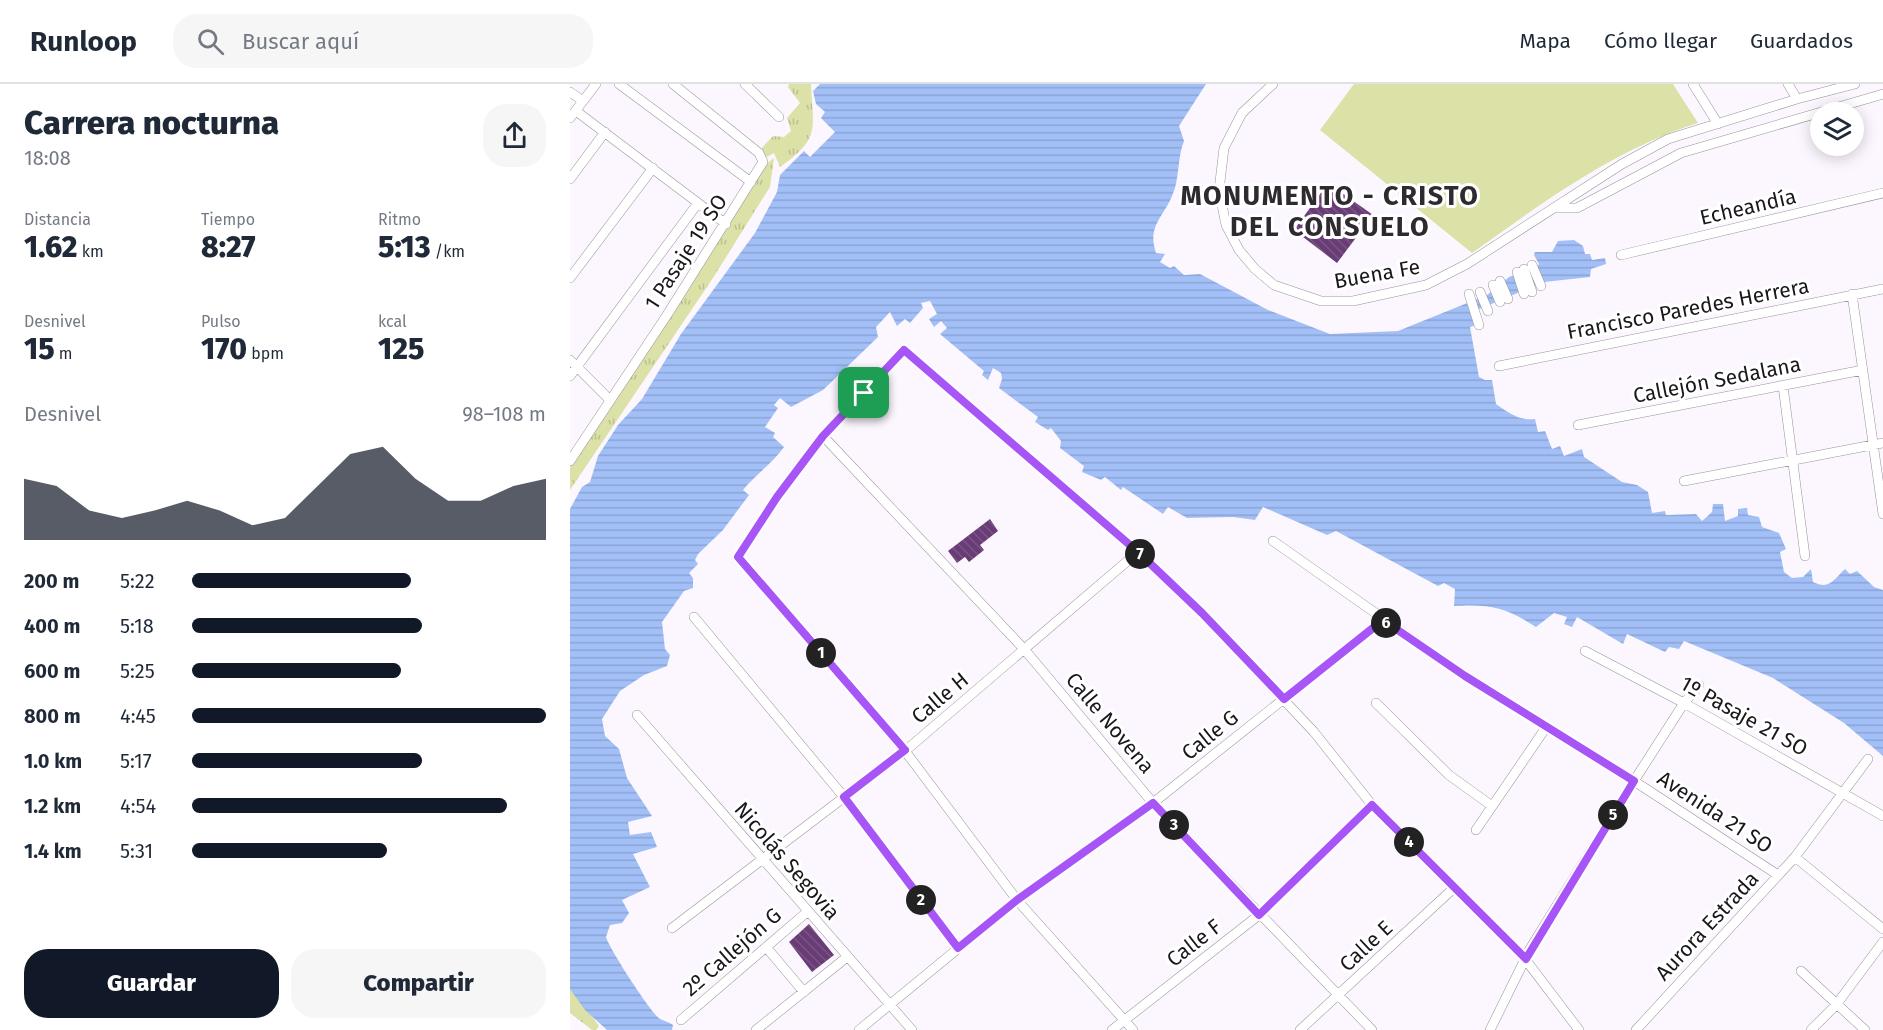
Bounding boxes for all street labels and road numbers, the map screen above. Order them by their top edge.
street label: Echeandía [1697,183,1799,231]
street label: 1 Pasaje 19 SO [639,189,733,315]
street label: Buena Fe [1332,254,1422,294]
street label: Francisco Paredes Herrera [1565,273,1811,345]
street label: Callejón Sedalana [1631,351,1803,409]
street label: Calle H [906,667,974,729]
street label: Calle Novena [1060,667,1160,779]
street label: 1º Pasaje 21 SO [1676,670,1812,762]
street label: Calle G [1176,704,1244,766]
street label: Avenida 21 SO [1653,765,1777,859]
street label: Nicolás Segovia [729,797,845,925]
street label: Aurora Estrada [1650,866,1764,986]
street label: 2º Callejón G [677,902,787,1002]
street label: Calle F [1161,914,1227,972]
street label: Calle E [1334,915,1398,977]

